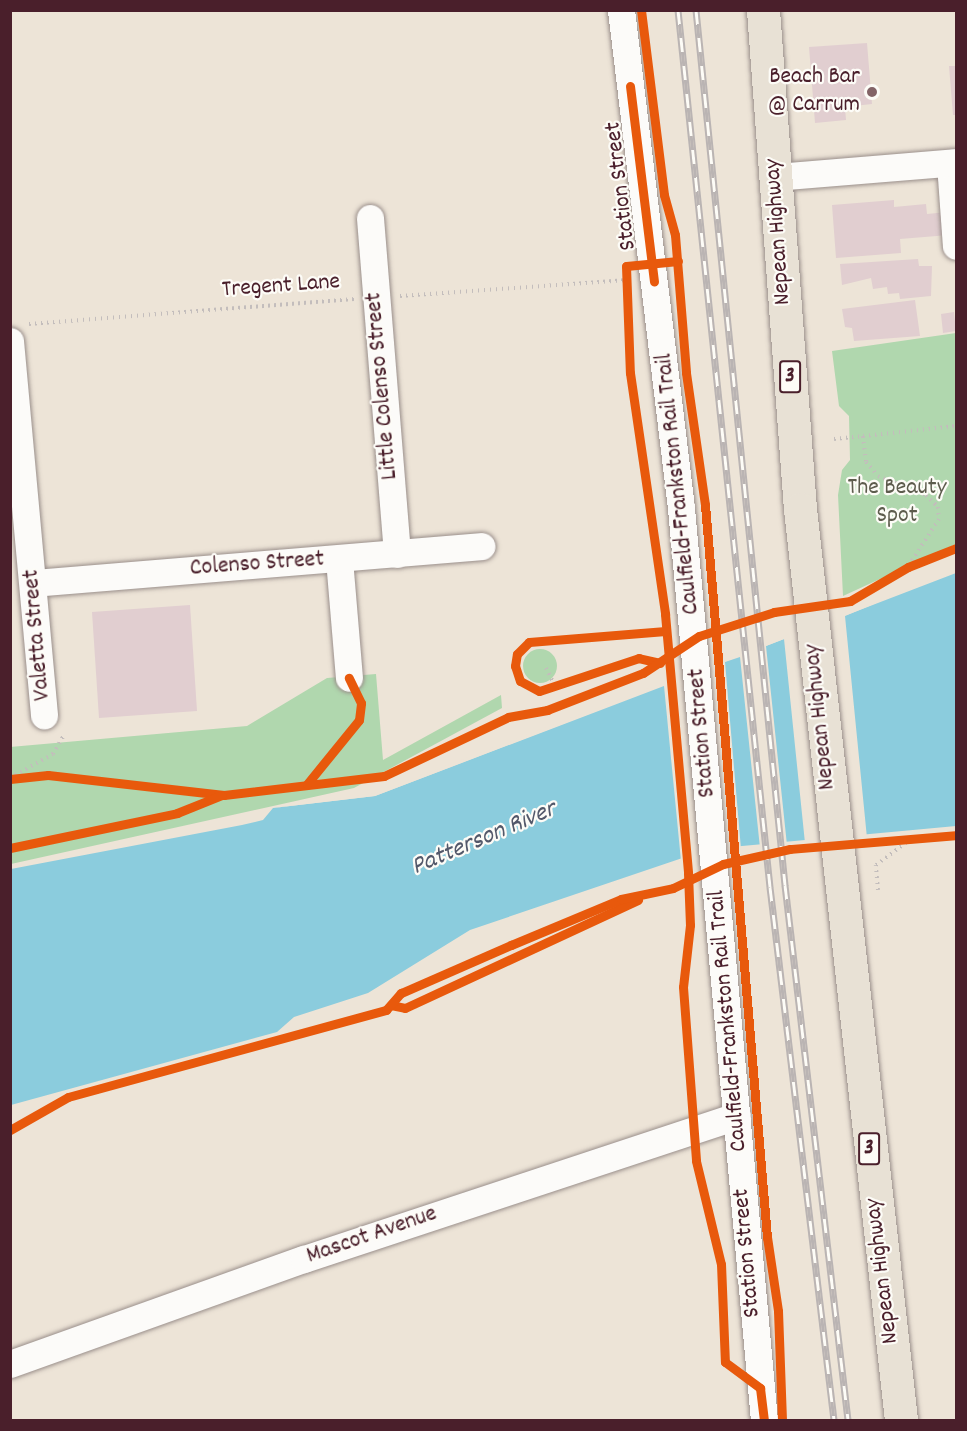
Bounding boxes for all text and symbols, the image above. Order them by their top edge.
place label: Beach Bar @ Carrum [768,64,860,120]
marker: Beach Bar @ Carrum [865,85,879,99]
street label: Station Street [600,120,644,252]
street label: Nepean Highway [760,158,798,306]
street label: Tregent Lane [221,269,341,305]
street label: Little Colenso Street [360,291,406,481]
street label: Caulfield-Frankston Rail Trail [651,352,707,616]
road number: 3 [778,358,802,396]
park label: The Beauty Spot [848,475,946,531]
street label: Colenso Street [189,546,325,584]
street label: Valetta Street [18,568,58,702]
street label: Nepean Highway [799,643,843,791]
street label: Station Street [683,667,723,799]
water label: Patterson River [407,795,561,883]
street label: Caulfield-Frankston Rail Trail [703,889,755,1153]
road number: 3 [857,1130,881,1168]
street label: Station Street [728,1187,768,1319]
street label: Nepean Highway [860,1197,906,1345]
street label: Mascot Avenue [303,1200,441,1272]

